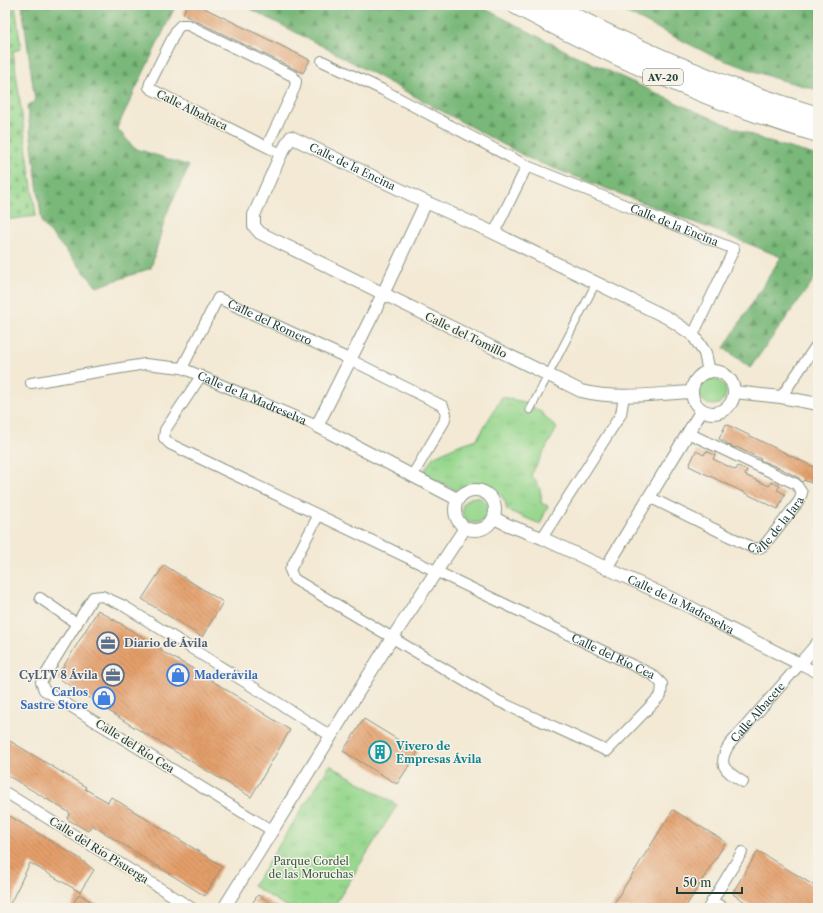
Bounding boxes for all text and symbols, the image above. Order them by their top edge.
road number: AV-20 [643,69,683,85]
street label: Calle Albahaca [154,87,230,133]
street label: Calle de la Encina [307,140,398,193]
street label: Calle de la Encina [628,201,721,249]
street label: Calle del Romero [226,297,315,348]
street label: Calle del Tomillo [423,309,510,361]
street label: Calle de la Madreselva [195,368,309,428]
street label: Calle de la Jara [745,495,807,556]
street label: Calle de la Madreselva [625,572,737,637]
office icon: Diario de Ávila [95,630,121,656]
street label: Calle del Río Cea [569,631,657,682]
place label: Diario de Ávila [124,636,208,650]
office icon: CyLTV 8 Ávila [100,662,126,688]
shop icon: Maderávila [165,662,191,688]
place label: CyLTV 8 Ávila [19,668,99,682]
place label: Maderávila [194,668,259,682]
street label: Calle Albacete [728,679,788,745]
place label: Carlos Sastre Store [20,685,88,712]
shop icon: Carlos Sastre Store [91,685,117,711]
street label: Calle del Río Cea [93,716,177,776]
building icon: Vivero de Empresas Ávila [367,739,393,765]
place label: Vivero de Empresas Ávila [395,739,482,766]
street label: Calle del Río Pisuerga [47,814,151,886]
park label: Parque Cordel de las Moruchas [269,854,354,881]
scale bar [677,869,742,895]
text: 50 m [683,875,712,890]

